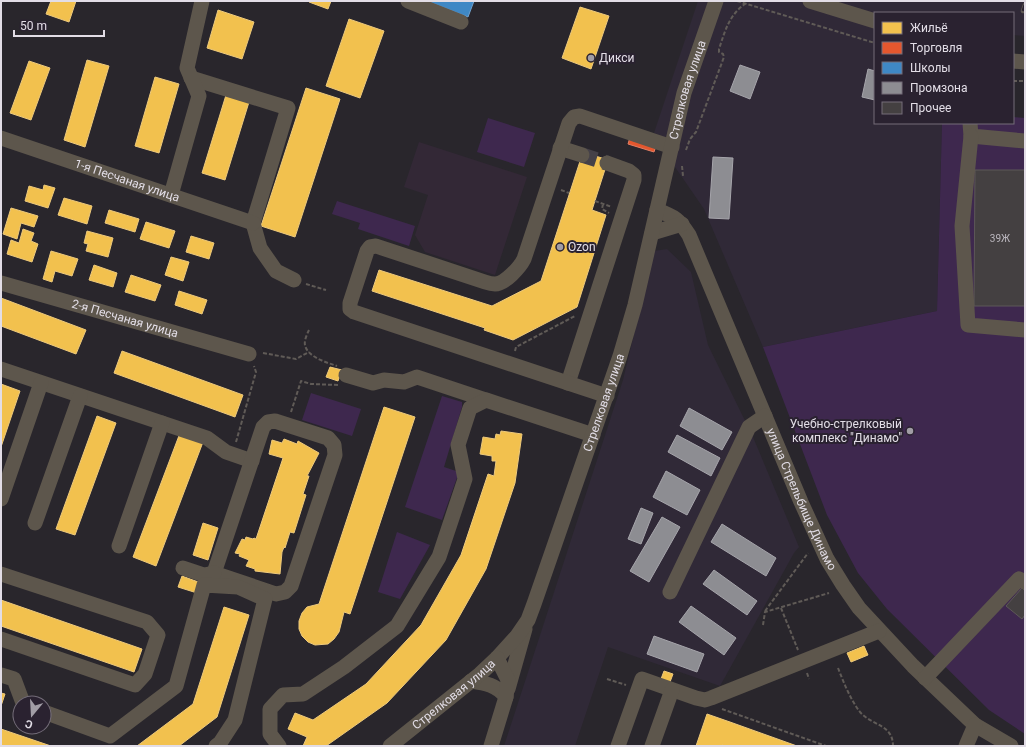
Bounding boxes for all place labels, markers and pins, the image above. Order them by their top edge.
place label: Дикси [599,51,635,65]
marker: Дикси [586,53,596,63]
place label: Ozon [568,240,596,254]
marker: Ozon [555,242,565,252]
place label: Учебно-стрелковый комплекс "Динамо" [790,417,902,445]
marker: Учебно-стрелковый комплекс "Динамо" [905,426,915,436]

